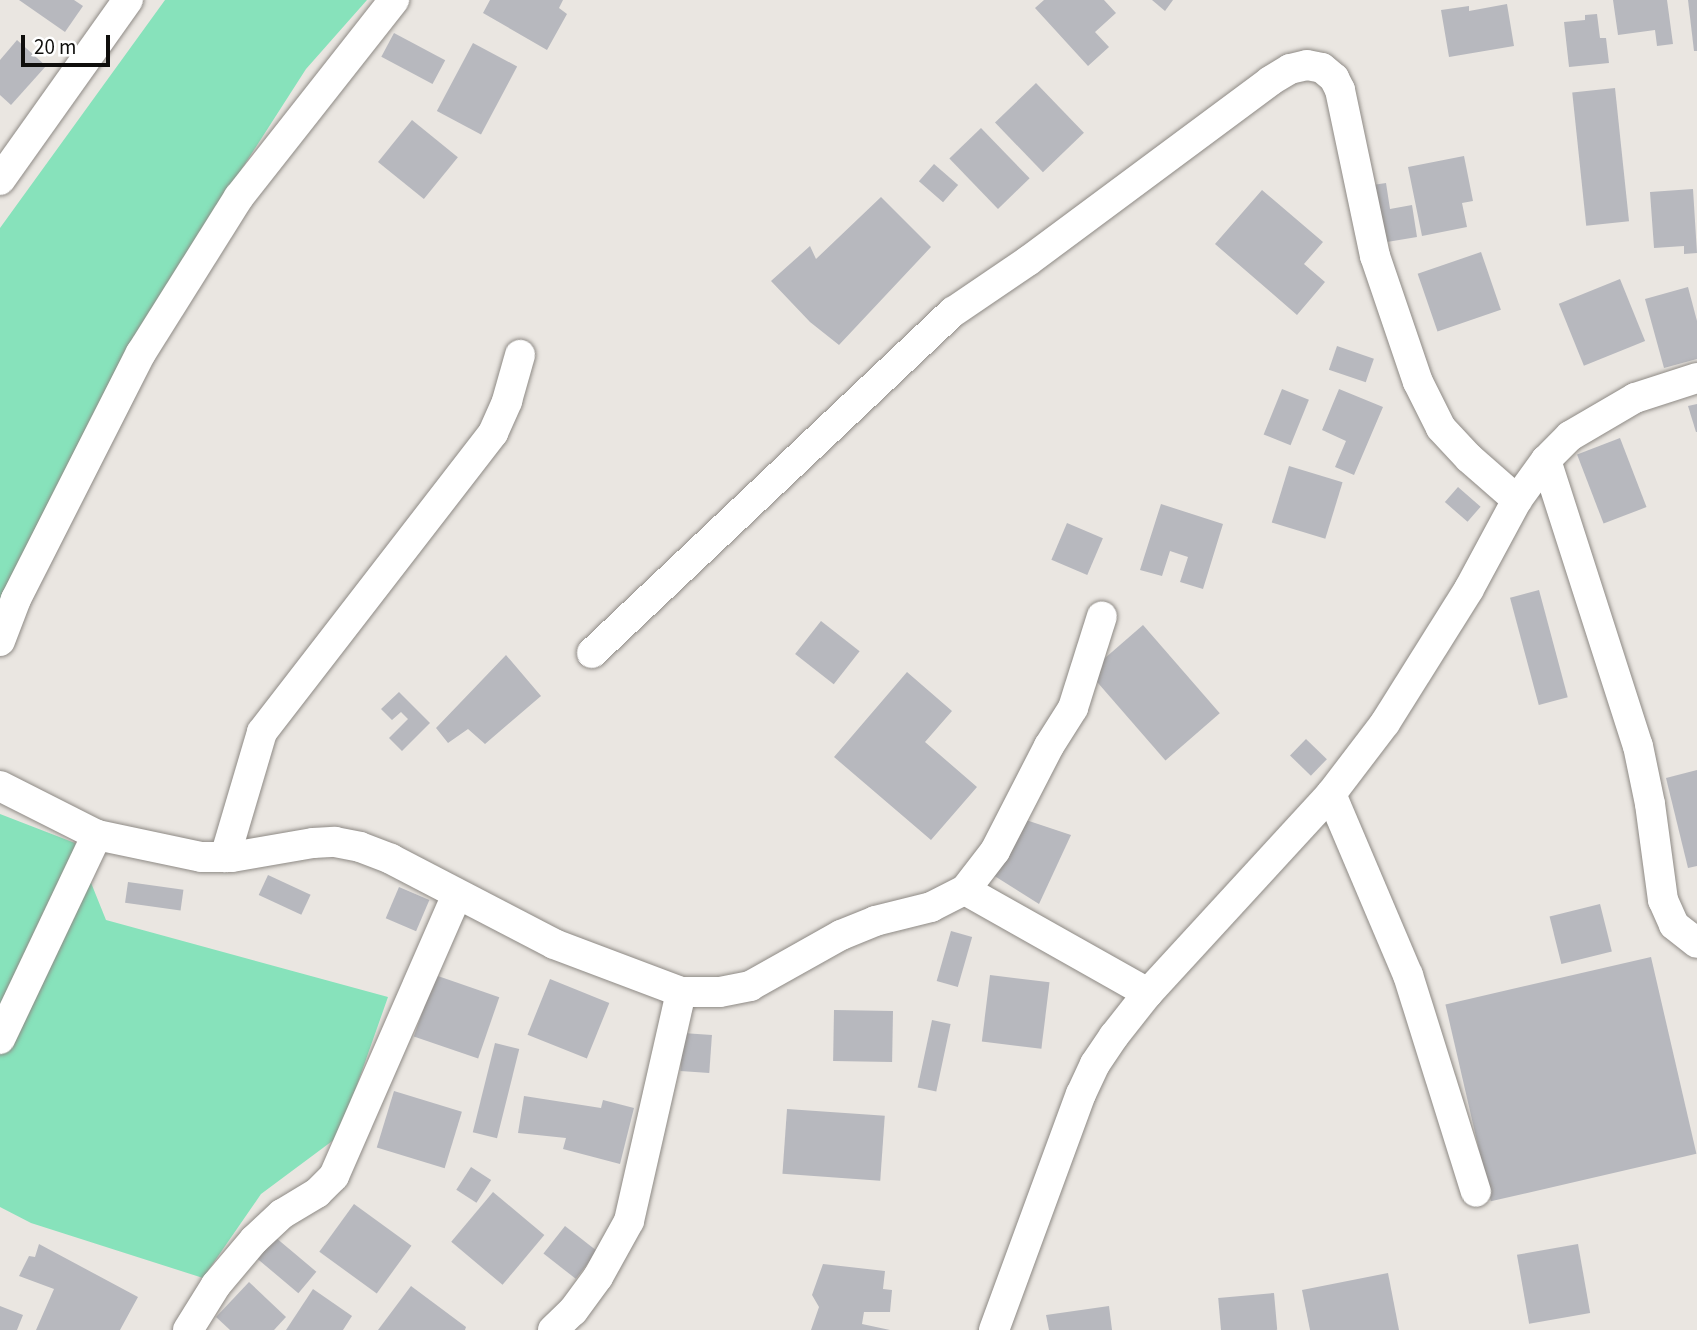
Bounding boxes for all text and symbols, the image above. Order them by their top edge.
scale bar [24,21,114,65]
text: 20 m [34,32,76,62]

